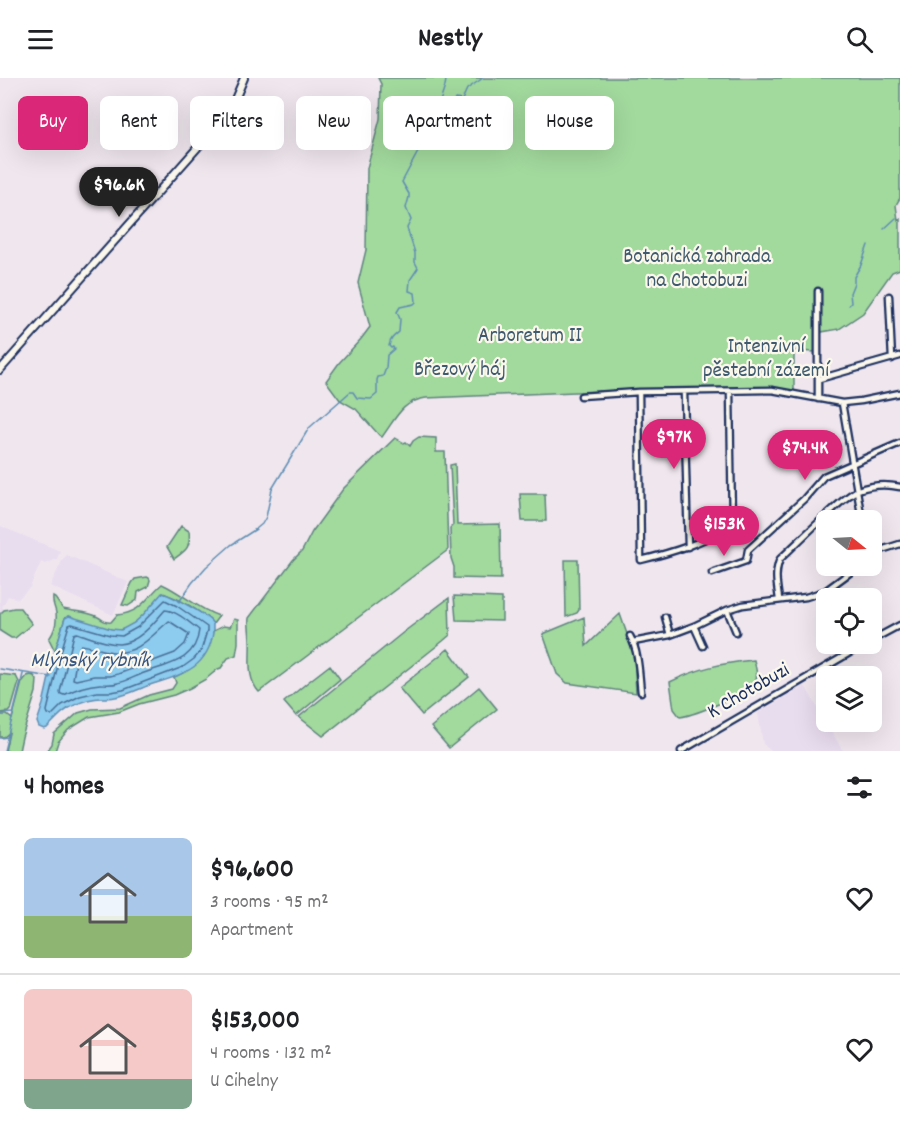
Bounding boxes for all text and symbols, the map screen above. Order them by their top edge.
text: Nestly [418,20,482,59]
icon: menu [24,23,57,56]
icon: search [843,23,876,56]
chip: Buy [18,96,88,150]
chip: Rent [100,96,178,150]
chip: Filters [190,96,284,150]
chip: New [296,96,371,150]
chip: Apartment [383,96,513,150]
chip: House [525,96,614,150]
pin: $96.6K [70,167,168,218]
text: $96.6K [93,172,145,200]
park label: Botanická zahrada na Chotobuzi [623,243,772,297]
park label: Arboretum II [478,322,582,352]
park label: Intenzivní pěstební zázemí [703,333,831,387]
park label: Březový háj [414,356,506,386]
pin: $97K [638,419,710,470]
text: $97K [656,424,692,452]
pin: $74.4K [756,430,854,481]
text: $74.4K [782,435,828,463]
pin: $153K [682,506,766,557]
north arrow [816,510,882,576]
map controls [816,510,882,732]
text: $153K [703,511,745,539]
button: locate [816,588,882,654]
water label: Mlýnský rybník [30,646,152,677]
street label: K Chotobuzi [702,656,796,728]
button: layers [816,666,882,732]
text: 4 homes [24,769,104,806]
icon: filters [843,771,876,804]
text: $96,600 [210,852,294,889]
icon: home [72,862,144,934]
icon: heart [843,882,876,915]
text: 3 rooms · 95 m² [210,889,329,917]
text: Apartment [210,917,293,945]
text: $153,000 [210,1003,300,1040]
icon: home [72,1013,144,1085]
icon: heart [843,1033,876,1066]
text: 4 rooms · 132 m² [210,1040,332,1068]
text: U Cihelny [210,1068,278,1096]

